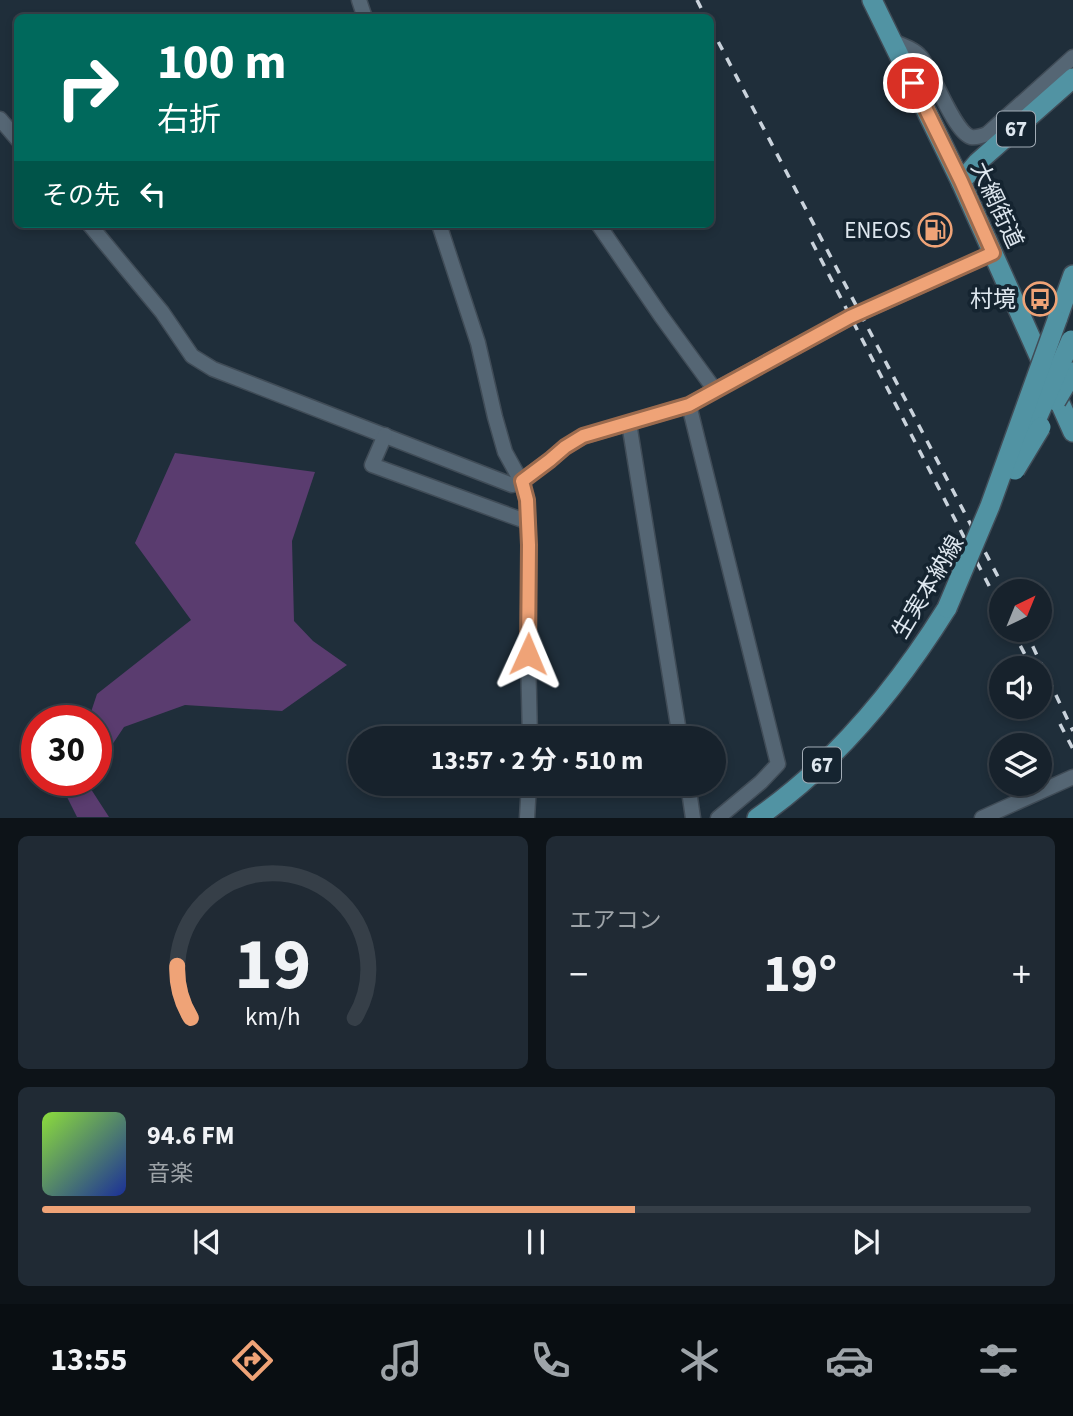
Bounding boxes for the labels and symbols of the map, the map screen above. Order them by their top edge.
pin [883,53,943,113]
road number: 67 [997,111,1035,146]
street label: 大網街道 [963,156,1031,254]
fuel station icon: ENEOS [916,211,954,249]
place label: ENEOS [844,214,911,247]
bus stop icon: 村境 [1021,280,1059,318]
place label: 村境 [970,283,1016,316]
street label: 生実本納線 [884,529,972,645]
north arrow [989,579,1052,642]
position arrow [491,617,565,691]
speed limit sign: 30 [21,705,112,796]
road number: 67 [803,748,841,782]

